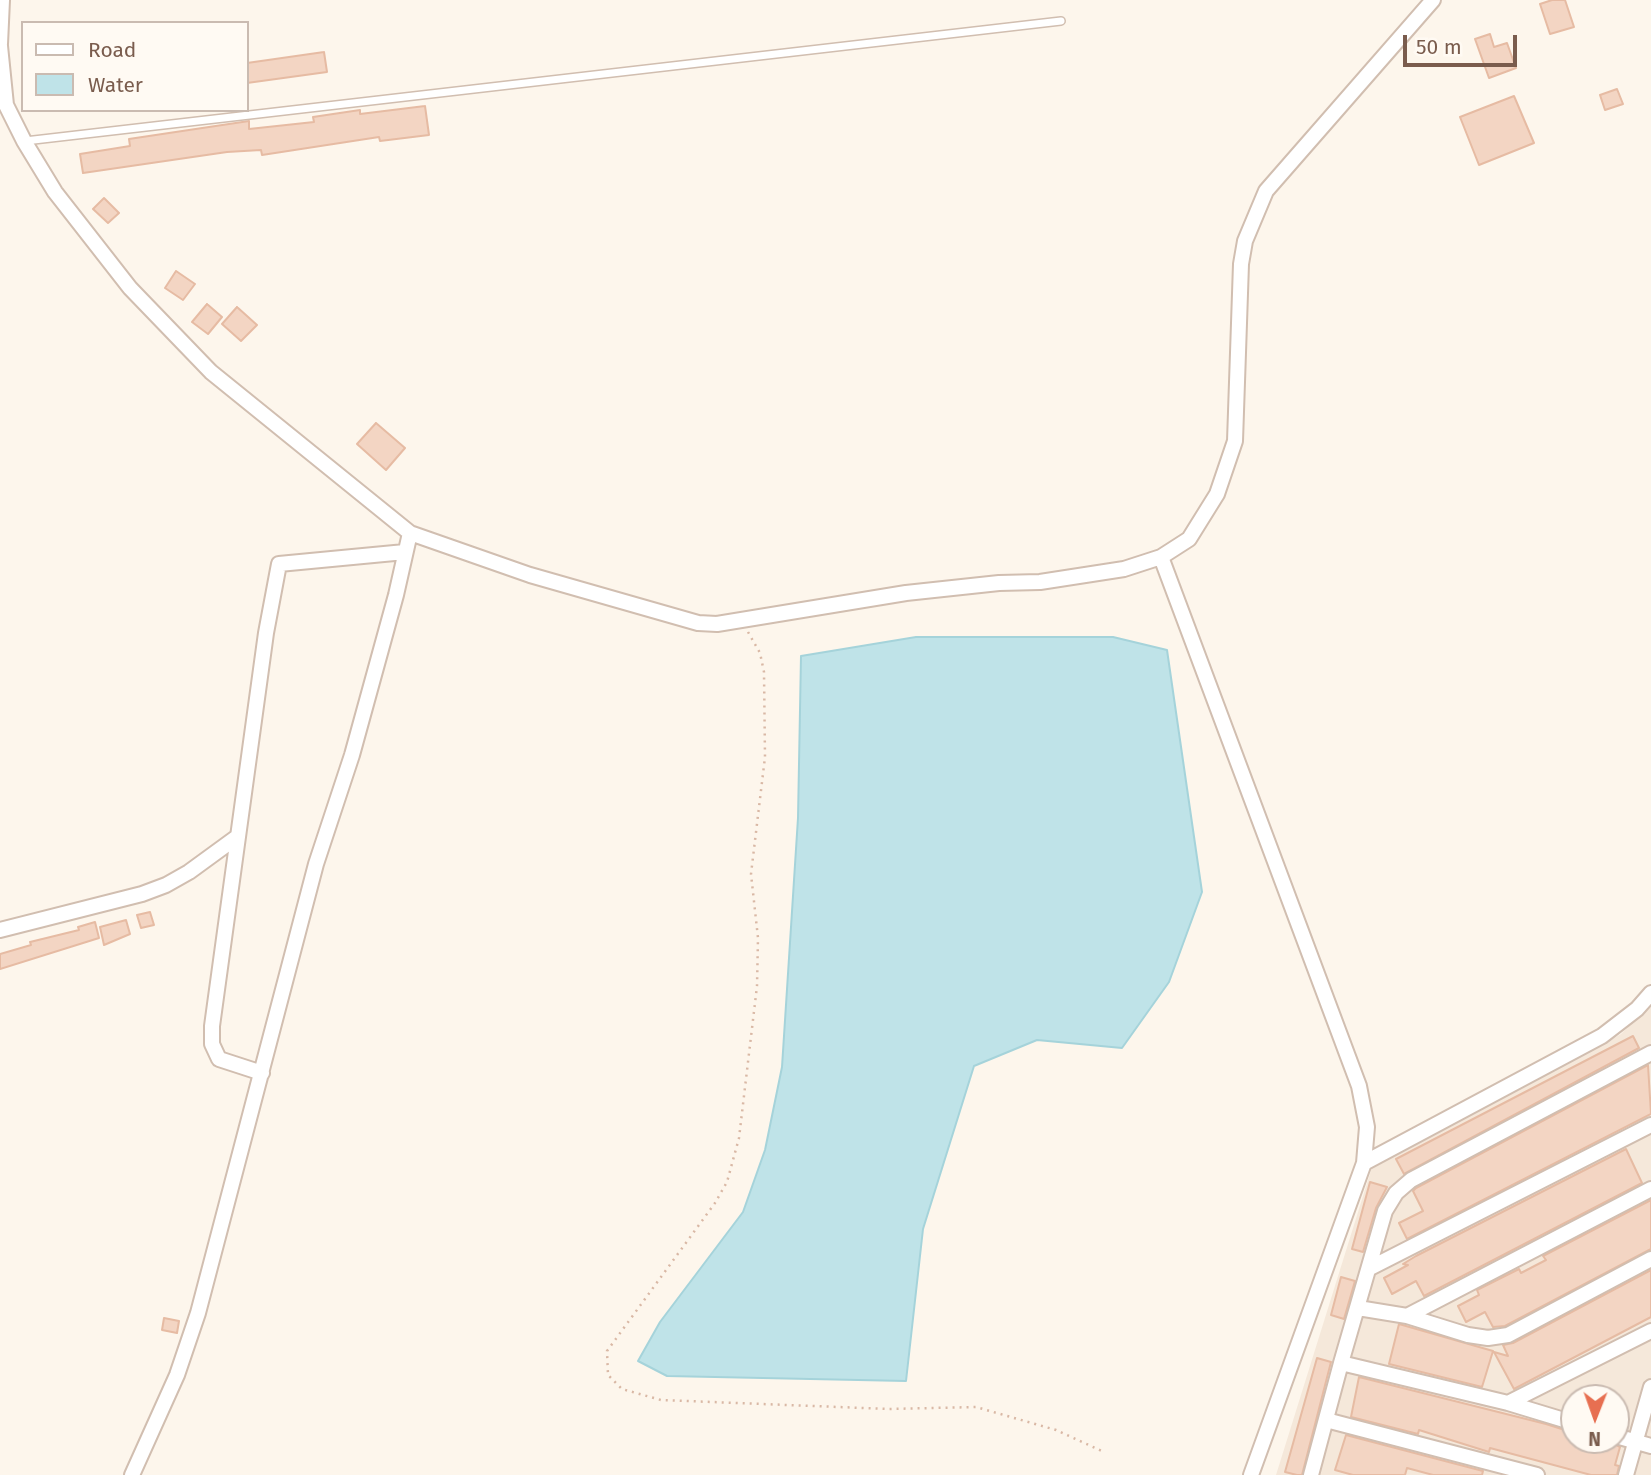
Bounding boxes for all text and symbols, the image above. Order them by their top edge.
legend [21,21,248,112]
scale bar [1406,21,1520,65]
text: 50 m [1416,34,1462,60]
text: Road [88,37,136,63]
text: Water [88,72,143,98]
north arrow [1560,1384,1630,1454]
text: N [1588,1427,1601,1450]

